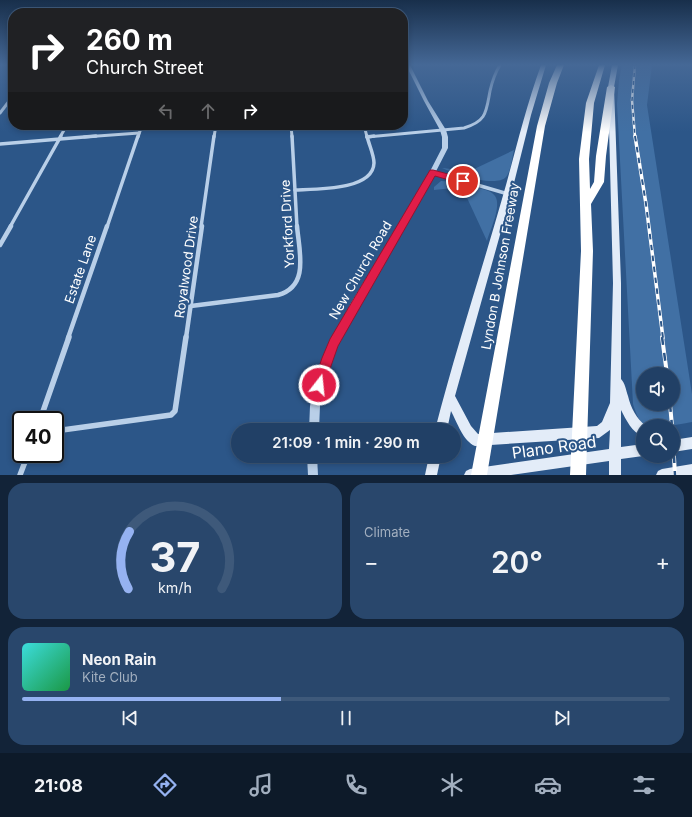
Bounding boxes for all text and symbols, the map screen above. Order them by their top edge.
text: 260 m [86,23,173,57]
icon: right [20,24,72,76]
text: Church Street [86,57,204,78]
icon: left [155,100,177,122]
icon: ahead [197,100,219,122]
icon: right [239,100,261,122]
pin [446,164,480,198]
icon: arrive [452,170,474,192]
street label: Yorkford Drive [277,179,297,269]
street label: Lyndon B Johnson Freeway [477,181,523,351]
street label: Royalwood Drive [171,215,201,319]
street label: New Church Road [325,218,395,322]
street label: Estate Lane [61,233,99,305]
position arrow [298,364,340,406]
map controls [636,367,680,463]
button: sound [636,367,680,411]
speed limit sign: 40 [12,411,64,463]
button: search [636,419,680,463]
street label: Plano Road [510,431,598,463]
text: 21:09 · 1 min · 290 m [272,433,420,452]
text: Climate [364,524,410,540]
text: 37 [149,532,201,582]
text: 20° [491,544,543,580]
text: − [364,549,379,575]
text: + [655,549,670,575]
text: km/h [158,579,192,596]
text: Neon Rain [82,650,156,669]
text: Kite Club [82,669,138,685]
icon: previous [119,707,141,729]
icon: pause [335,707,357,729]
icon: next [551,707,573,729]
icon: directions [151,771,179,799]
icon: music [247,771,275,799]
icon: phone [342,771,370,799]
icon: climate [438,771,466,799]
icon: car [534,771,562,799]
icon: filters [630,771,658,799]
text: 21:08 [34,775,83,796]

